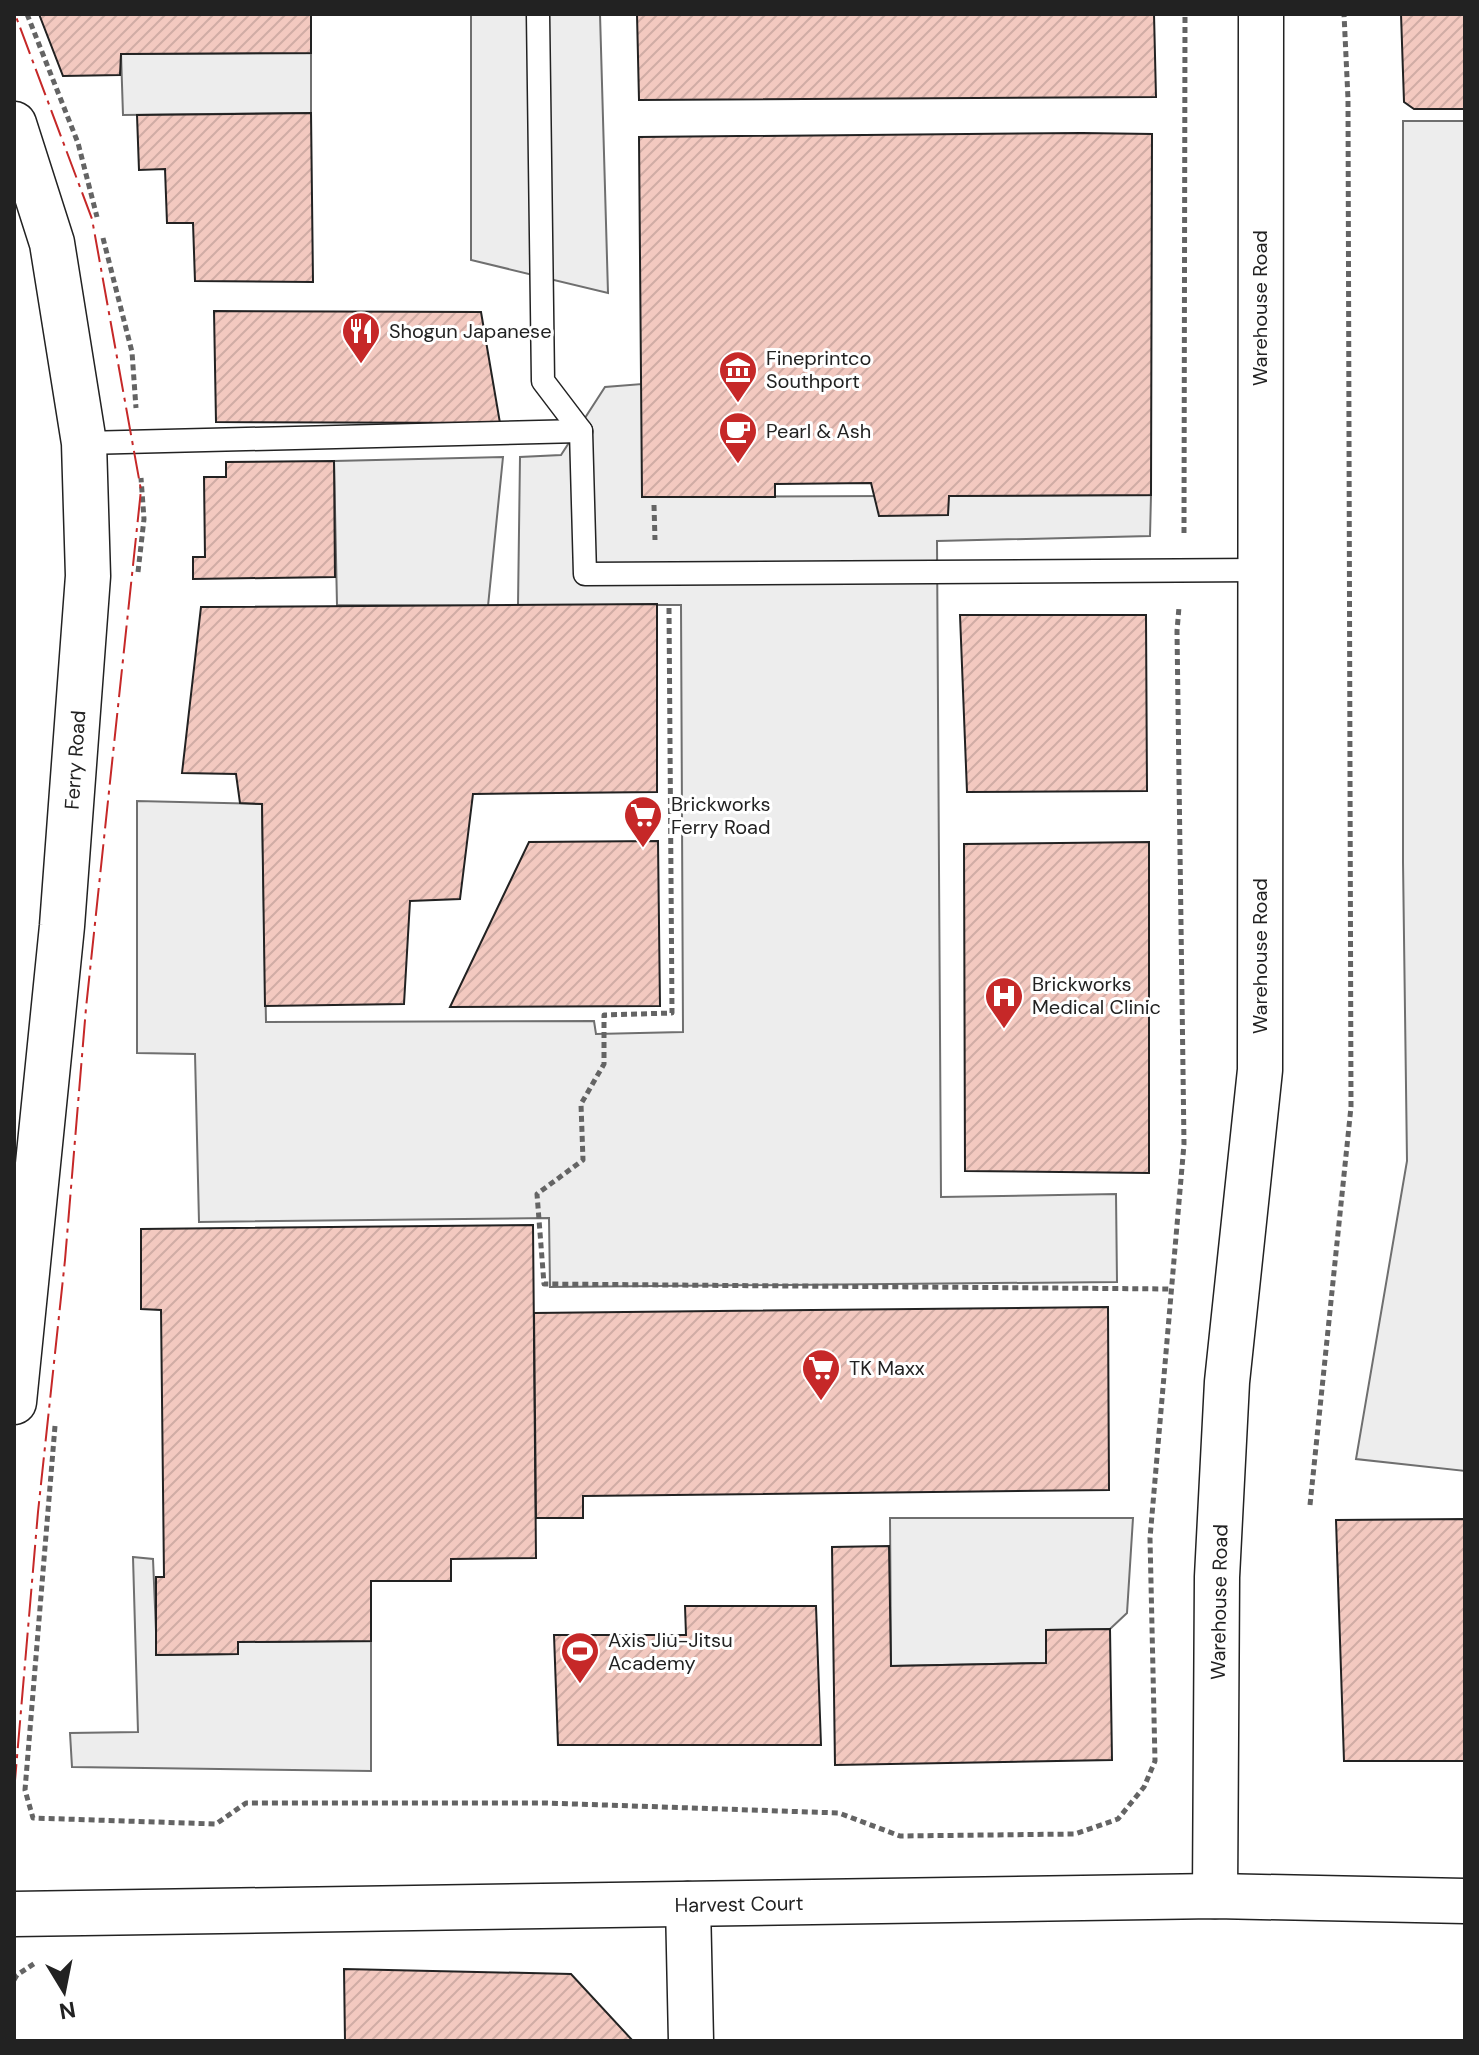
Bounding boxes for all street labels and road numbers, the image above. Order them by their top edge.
street label: Warehouse Road [1247,230,1273,386]
street label: Ferry Road [59,709,91,811]
street label: Warehouse Road [1247,878,1273,1034]
street label: Warehouse Road [1205,1524,1233,1680]
street label: Harvest Court [674,1890,804,1918]

